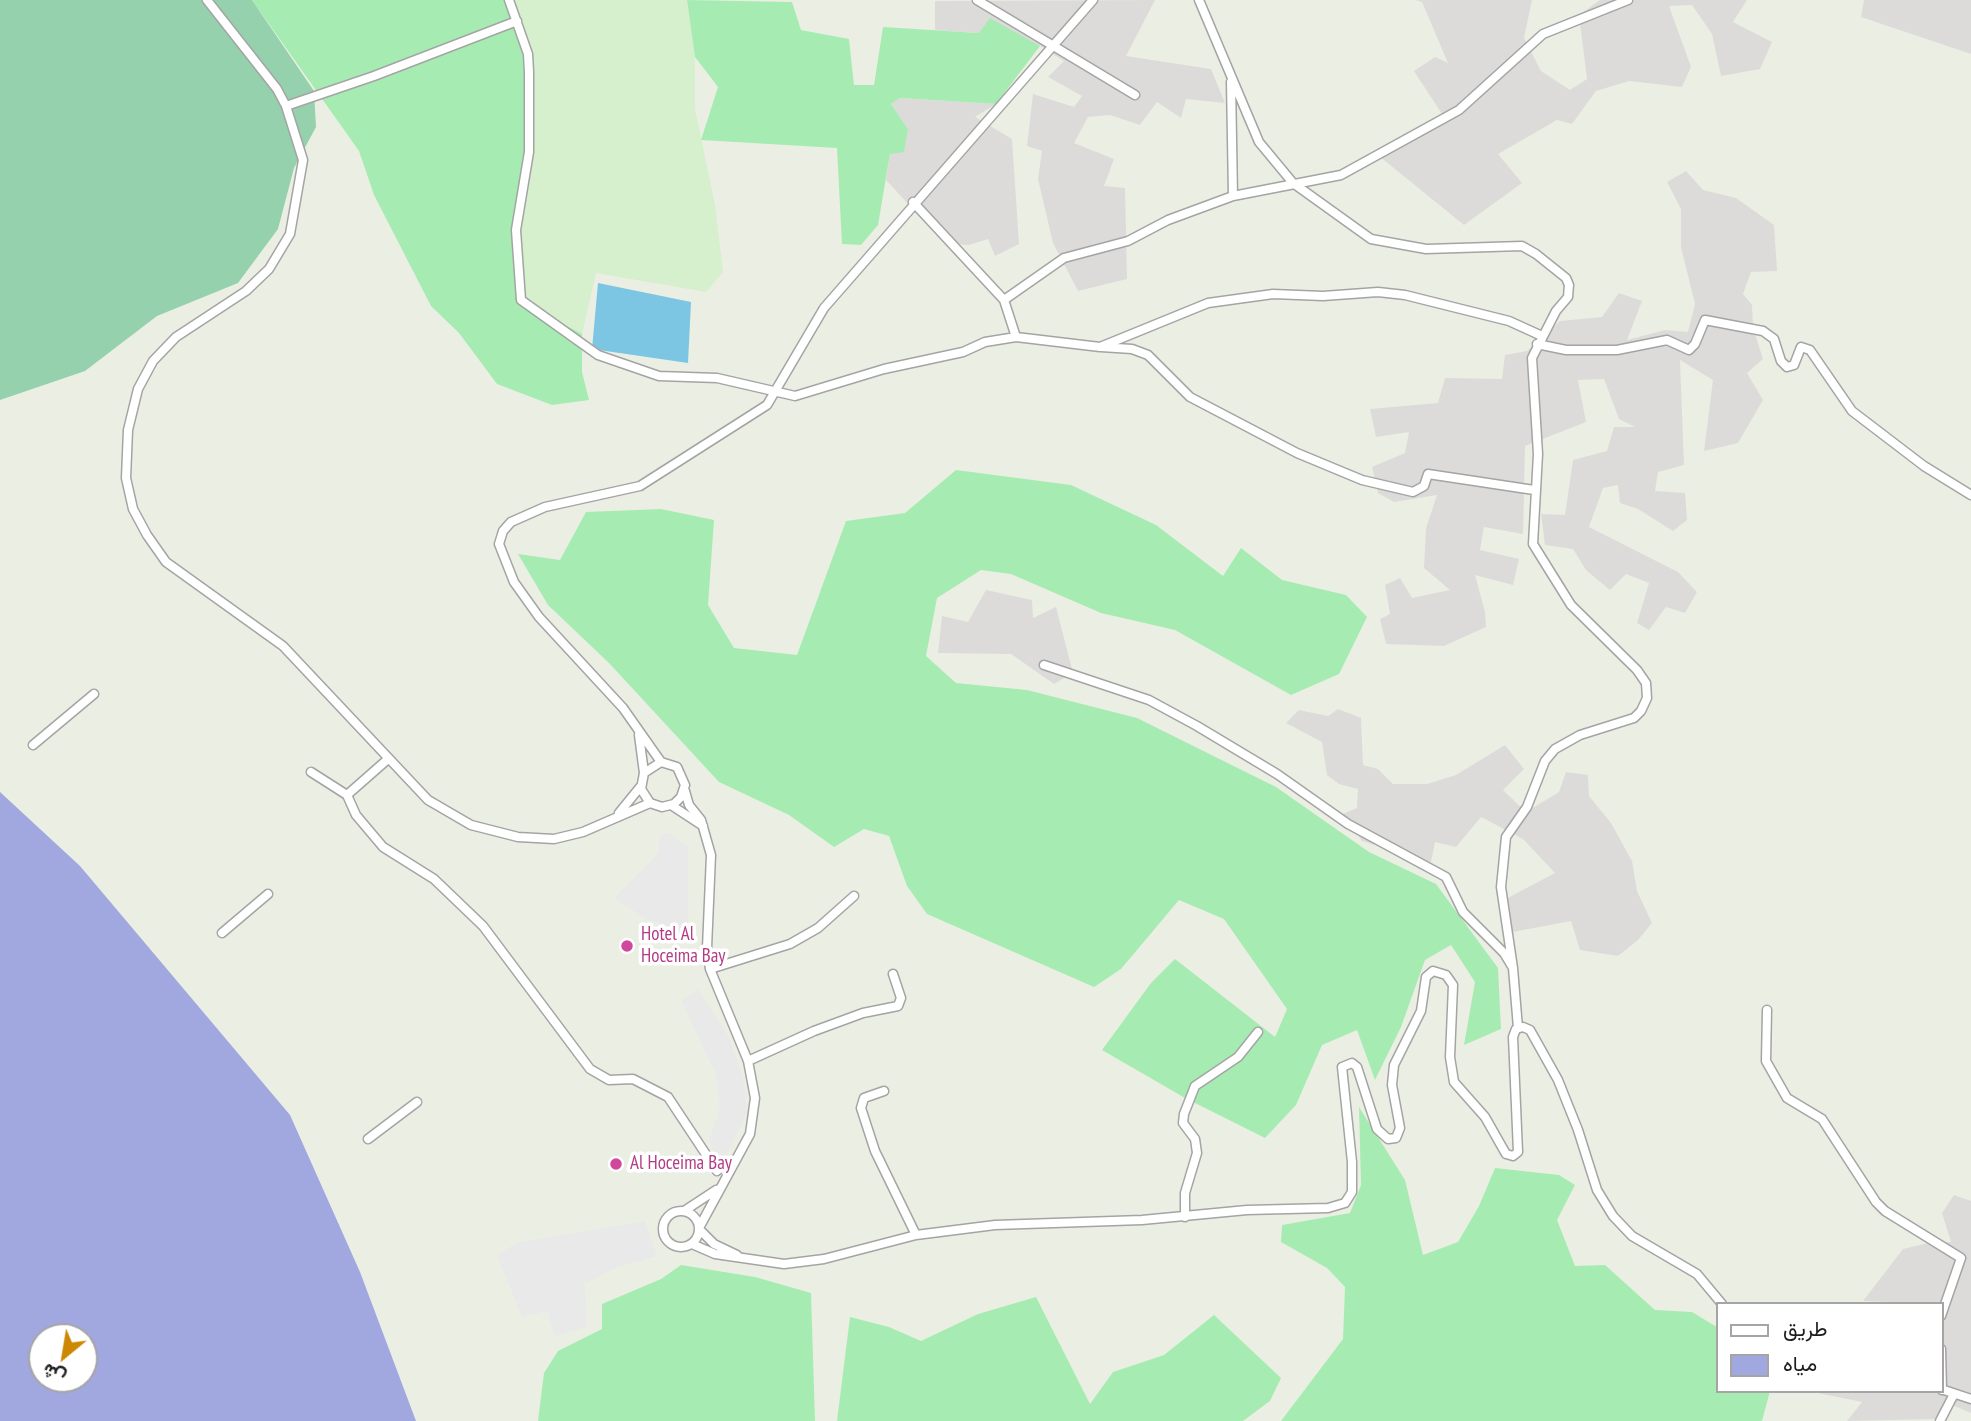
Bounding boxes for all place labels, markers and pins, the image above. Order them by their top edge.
place label: Hotel Al Hoceima Bay [641,924,725,968]
marker: Hotel Al Hoceima Bay [619,938,635,954]
place label: Al Hoceima Bay [630,1153,732,1175]
marker: Al Hoceima Bay [608,1156,624,1172]

